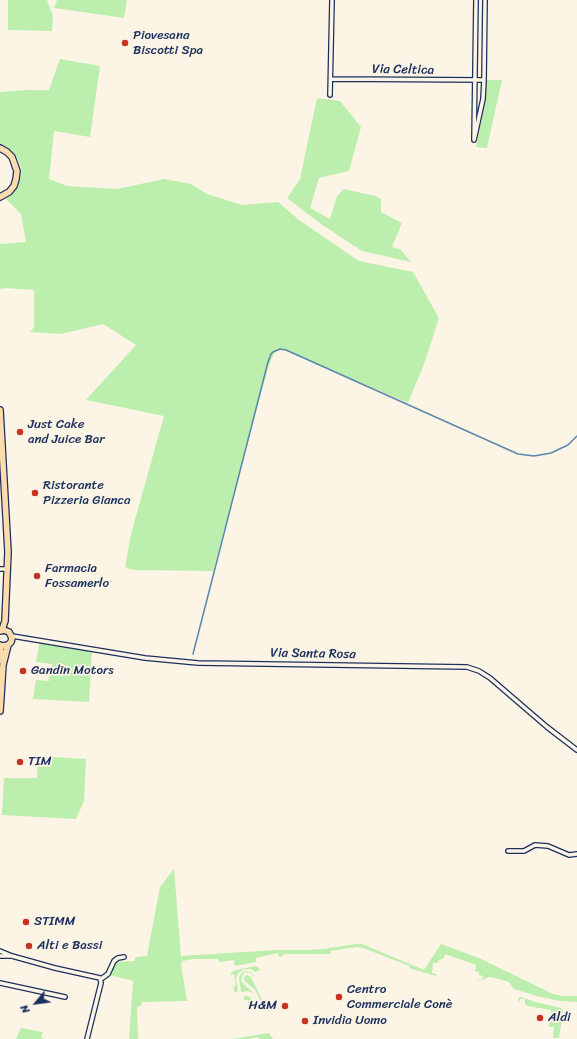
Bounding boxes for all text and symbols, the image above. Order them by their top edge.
place label: Piovesana Biscotti Spa [133,28,203,59]
marker: Piovesana Biscotti Spa [120,38,130,48]
street label: Via Celtica [372,62,434,78]
place label: Just Cake and Juice Bar [28,417,105,448]
marker: Just Cake and Juice Bar [15,427,25,437]
place label: Ristorante Pizzeria Gianca [43,478,131,509]
marker: Ristorante Pizzeria Gianca [30,488,40,498]
place label: Farmacia Fossamerlo [45,561,109,592]
marker: Farmacia Fossamerlo [32,571,42,581]
street label: Via Santa Rosa [270,645,356,663]
place label: Gandin Motors [31,663,114,679]
marker: Gandin Motors [18,666,28,676]
place label: TIM [28,754,51,770]
marker: TIM [15,757,25,767]
place label: STIMM [34,914,75,930]
marker: STIMM [21,917,31,927]
place label: Alti e Bassi [37,938,102,954]
marker: Alti e Bassi [24,941,34,951]
place label: Centro Commerciale Conè [347,982,452,1013]
north arrow [16,983,56,1023]
marker: Centro Commerciale Conè [334,992,344,1002]
place label: H&M [248,998,277,1014]
text: N [15,1001,35,1017]
marker: H&M [280,1001,290,1011]
place label: Aldi [548,1010,571,1026]
place label: Invidia Uomo [313,1013,387,1029]
marker: Aldi [535,1013,545,1023]
marker: Invidia Uomo [300,1016,310,1026]

